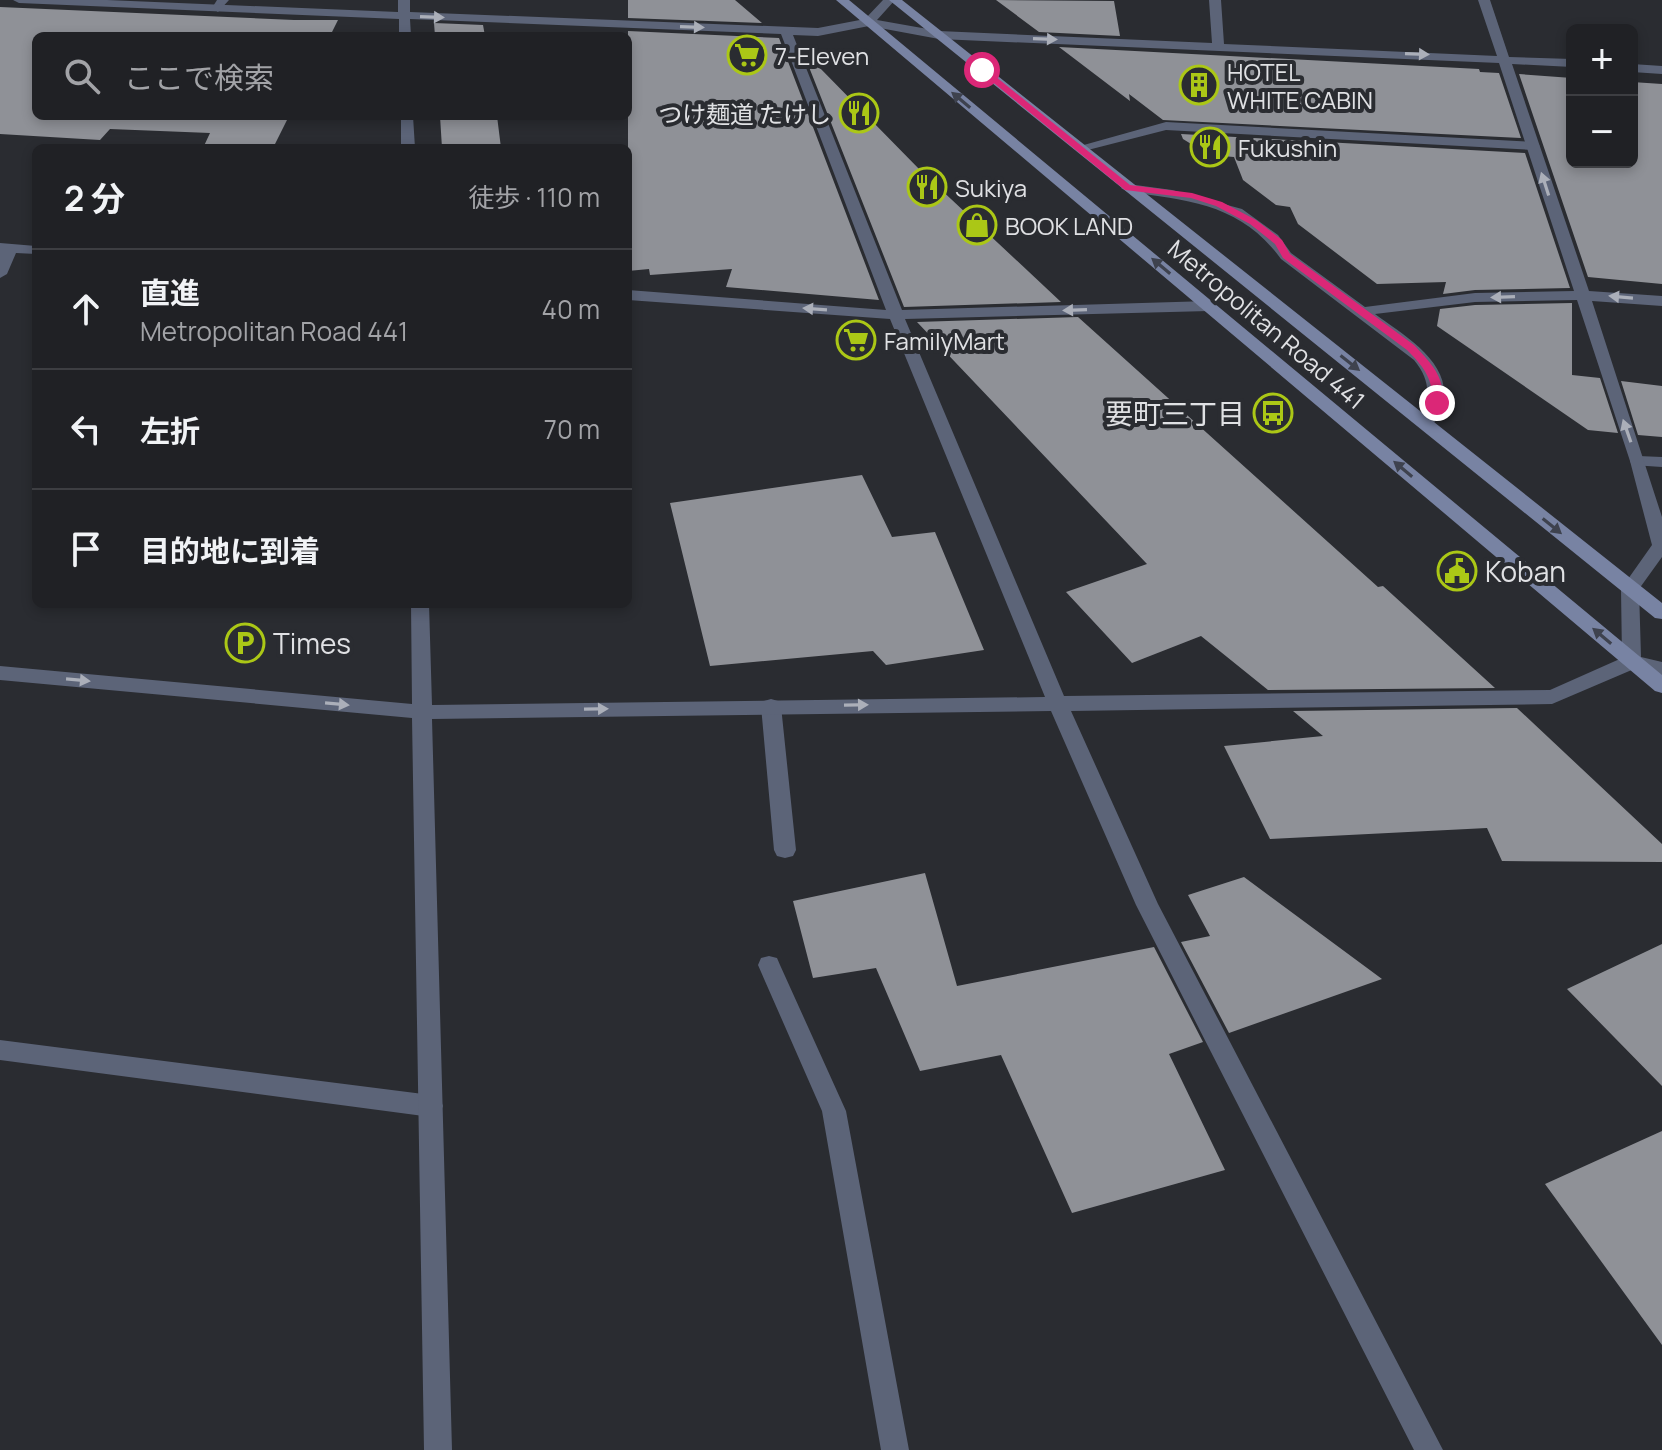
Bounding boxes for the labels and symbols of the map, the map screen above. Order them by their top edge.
one-way arrow [420,10,445,23]
one-way arrow [680,21,705,34]
one-way arrow [1033,33,1058,46]
supermarket icon: 7-Eleven [726,34,768,76]
place label: 7-Eleven [775,39,869,72]
one-way arrow [1405,48,1430,61]
route start [964,52,1000,88]
place label: HOTEL WHITE CABIN [1227,55,1373,116]
building icon: HOTEL WHITE CABIN [1178,64,1220,106]
restaurant icon: つけ麺道 たけし [838,92,880,134]
one-way arrow [951,92,971,109]
place label: つけ麺道 たけし [658,97,831,130]
restaurant icon: Fukushin [1189,126,1231,168]
place label: Fukushin [1238,131,1337,164]
restaurant icon: Sukiya [906,166,948,208]
place label: Sukiya [955,171,1027,204]
one-way arrow [1539,172,1551,196]
shop icon: BOOK LAND [956,204,998,246]
place label: BOOK LAND [1005,209,1133,242]
street label: Metropolitan Road 441 [1162,232,1372,416]
one-way arrow [1151,258,1171,275]
one-way arrow [1490,290,1515,303]
one-way arrow [1609,290,1634,303]
one-way arrow [802,302,827,315]
one-way arrow [1062,303,1087,316]
supermarket icon: FamilyMart [835,319,877,361]
place label: FamilyMart [884,324,1005,357]
one-way arrow [1340,354,1360,370]
route end [1419,385,1455,421]
bus stop icon: 要町三丁目 [1252,392,1294,434]
place label: 要町三丁目 [1105,394,1245,432]
one-way arrow [1621,419,1633,443]
one-way arrow [1393,461,1413,478]
one-way arrow [1542,517,1562,534]
public building icon: Koban [1436,550,1478,592]
place label: Koban [1485,552,1566,590]
parking icon: Times [224,622,266,664]
place label: Times [273,624,351,662]
one-way arrow [1592,628,1612,645]
one-way arrow [66,674,91,687]
one-way arrow [325,698,350,711]
one-way arrow [844,699,869,711]
one-way arrow [584,703,609,715]

